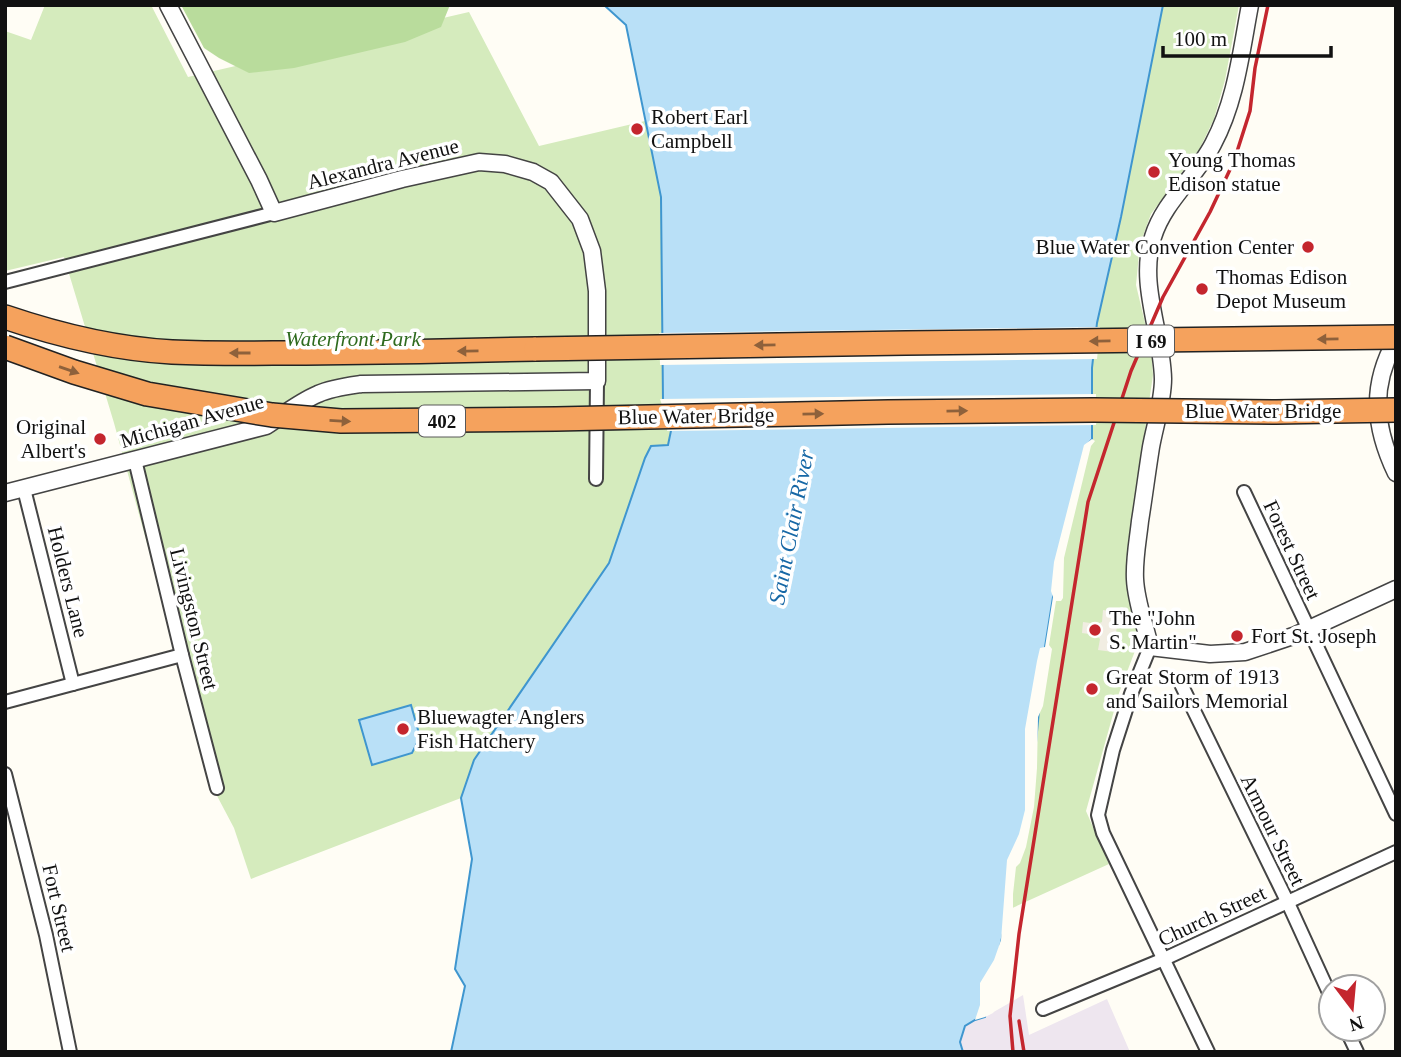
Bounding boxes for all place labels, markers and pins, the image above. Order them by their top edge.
place label: Robert Earl Campbell [651,105,749,153]
marker: Robert Earl Campbell [629,121,645,137]
place label: Young Thomas Edison statue [1168,148,1296,196]
marker: Young Thomas Edison statue [1146,164,1162,180]
place label: Blue Water Convention Center [1035,235,1294,259]
marker: Blue Water Convention Center [1300,239,1316,255]
place label: Thomas Edison Depot Museum [1216,265,1348,313]
marker: Thomas Edison Depot Museum [1194,281,1210,297]
place label: Original Albert's [16,415,86,463]
marker: Original Albert's [92,431,108,447]
place label: The "John S. Martin" [1109,606,1197,654]
marker: The "John S. Martin" [1087,622,1103,638]
place label: Fort St. Joseph [1251,624,1377,648]
marker: Fort St. Joseph [1229,628,1245,644]
place label: Great Storm of 1913 and Sailors Memorial [1106,665,1288,713]
marker: Great Storm of 1913 and Sailors Memorial [1084,681,1100,697]
place label: Bluewagter Anglers Fish Hatchery [417,705,584,753]
marker: Bluewagter Anglers Fish Hatchery [395,721,411,737]

